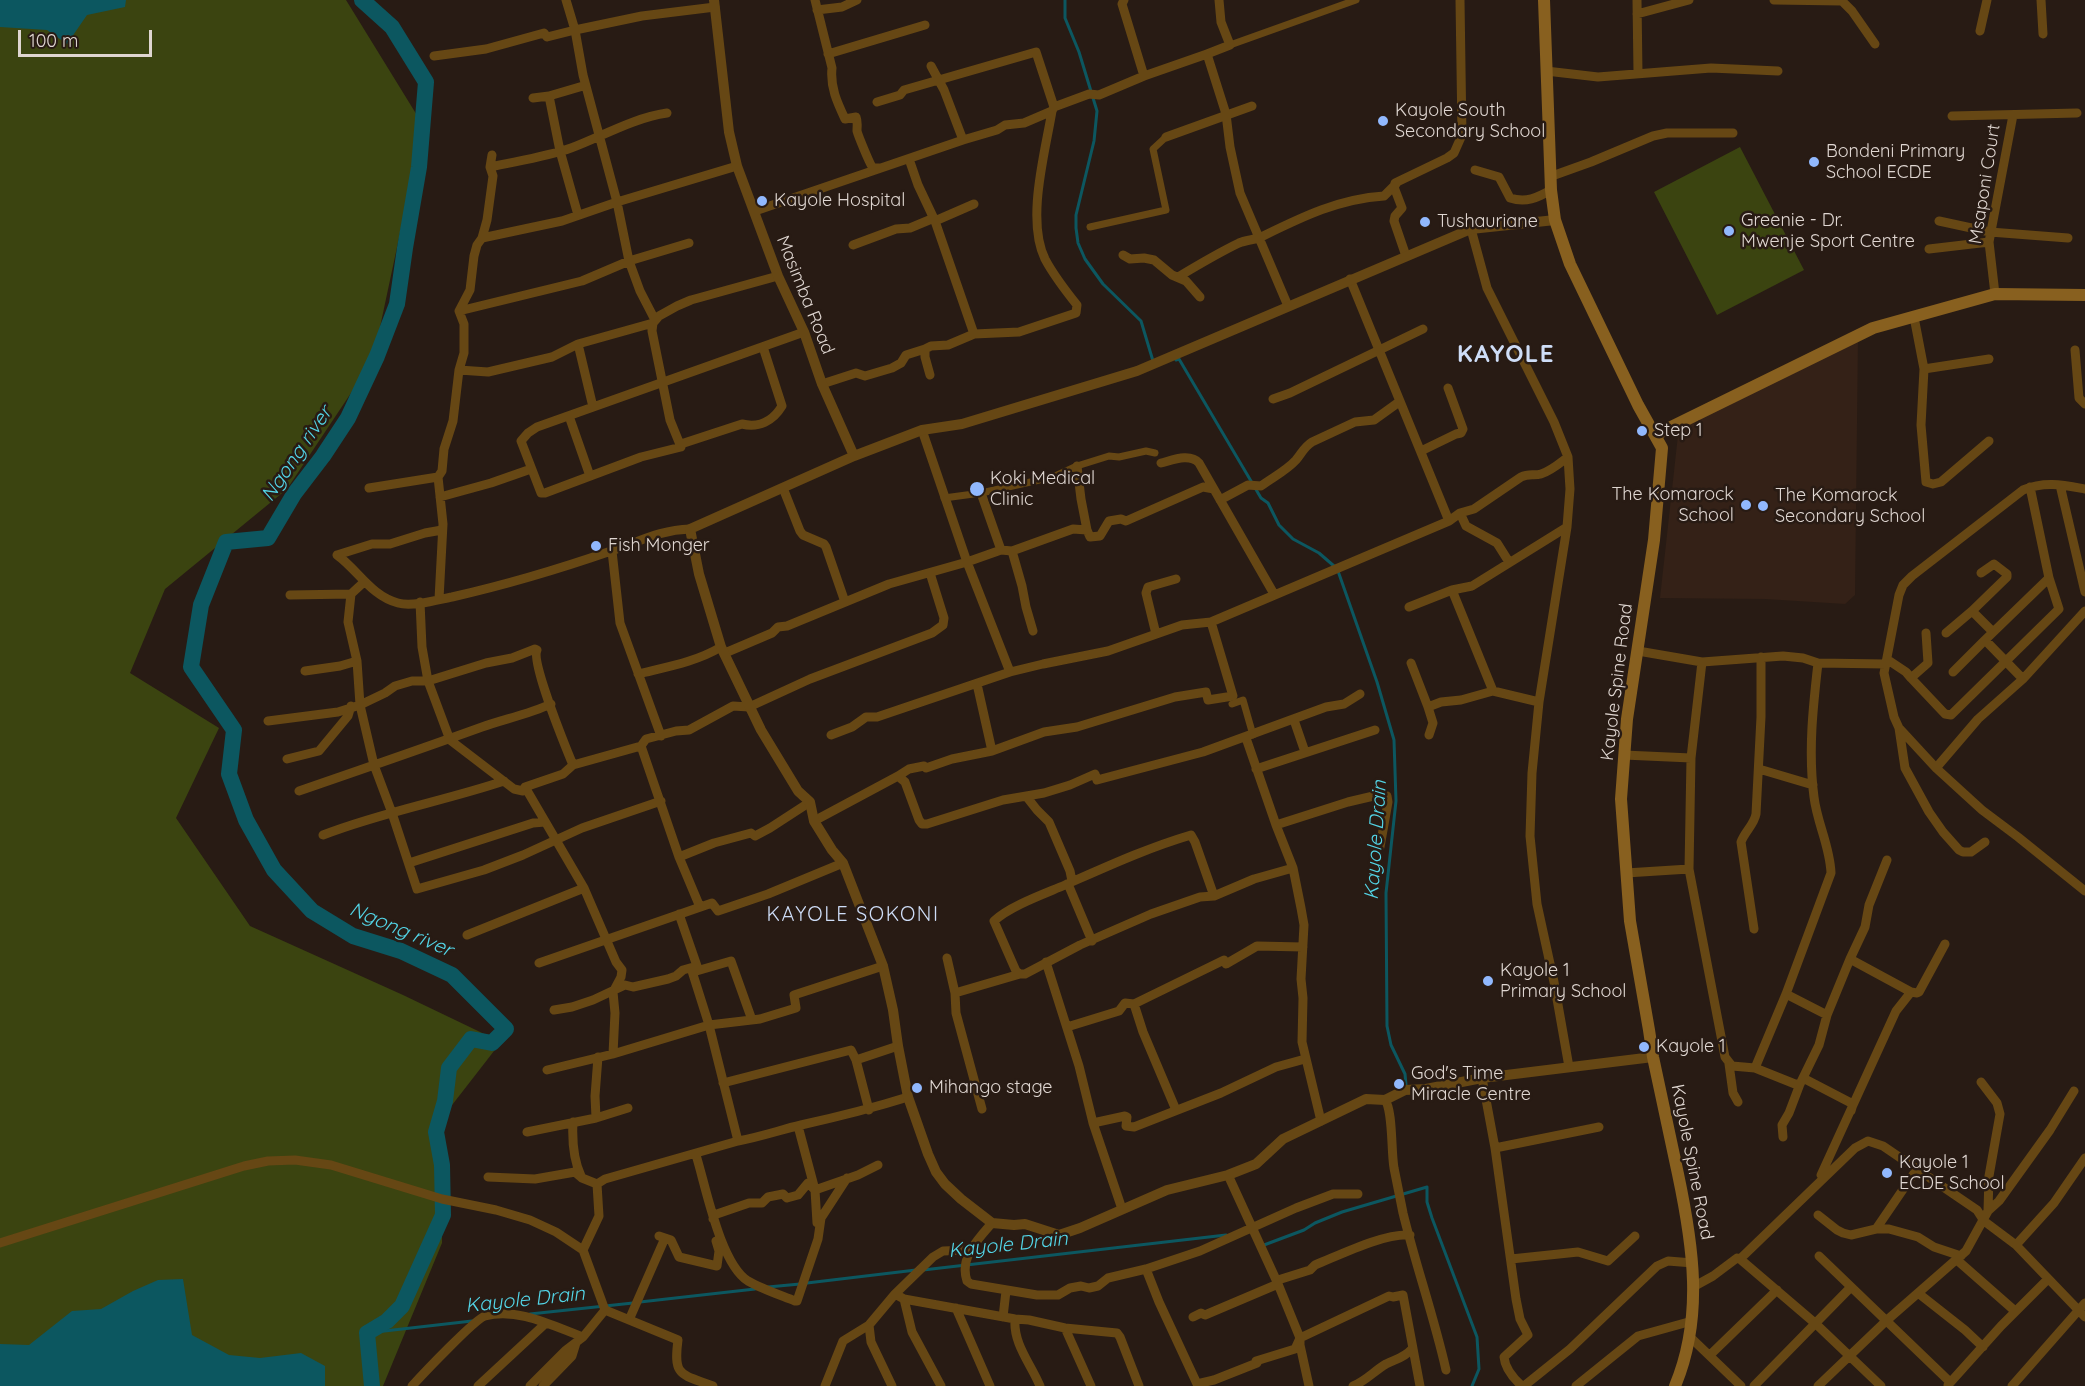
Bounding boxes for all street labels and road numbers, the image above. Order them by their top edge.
street label: Msaponi Court [1965,122,2005,246]
street label: Masimba Road [771,233,839,357]
street label: Kayole Spine Road [1597,602,1637,762]
street label: Kayole Spine Road [1666,1082,1718,1242]

